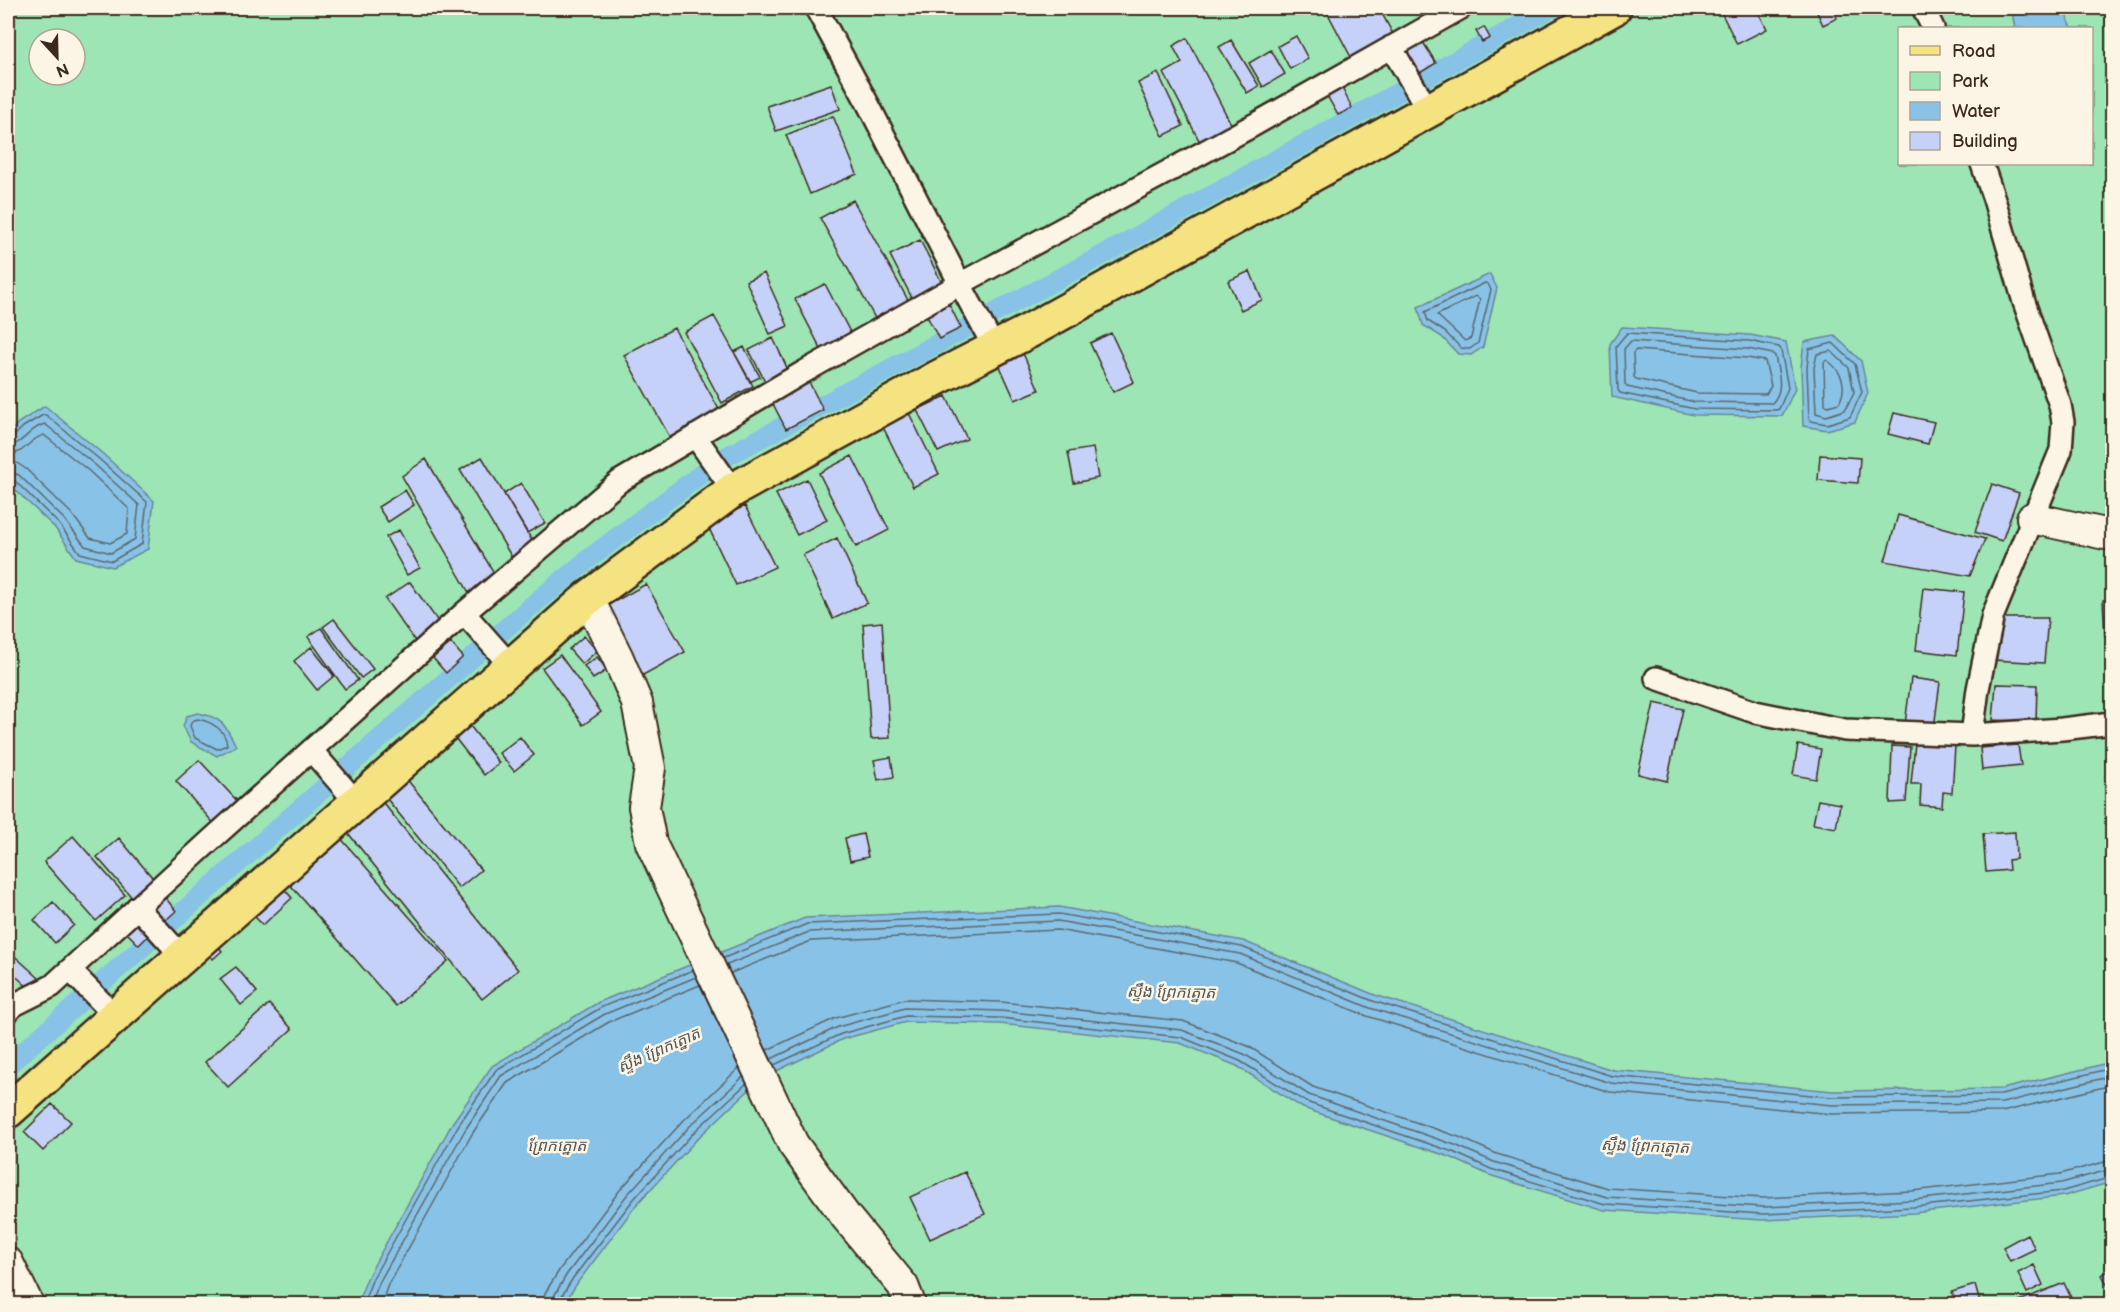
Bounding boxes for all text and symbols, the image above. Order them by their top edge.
north arrow [27,27,87,87]
legend [1898,27,2093,165]
text: Road [1952,41,1996,62]
text: N [53,58,71,81]
text: Park [1952,71,1988,92]
text: Water [1952,101,2000,122]
text: Building [1952,131,2018,152]
water label: ស្ទឹង ព្រែកត្នោត [1127,982,1216,1003]
water label: ស្ទឹង ព្រែកត្នោត [615,1024,704,1078]
water label: ស្ទឹង ព្រែកត្នោត [1600,1135,1690,1158]
water label: ព្រែកត្នោត [527,1137,587,1156]

